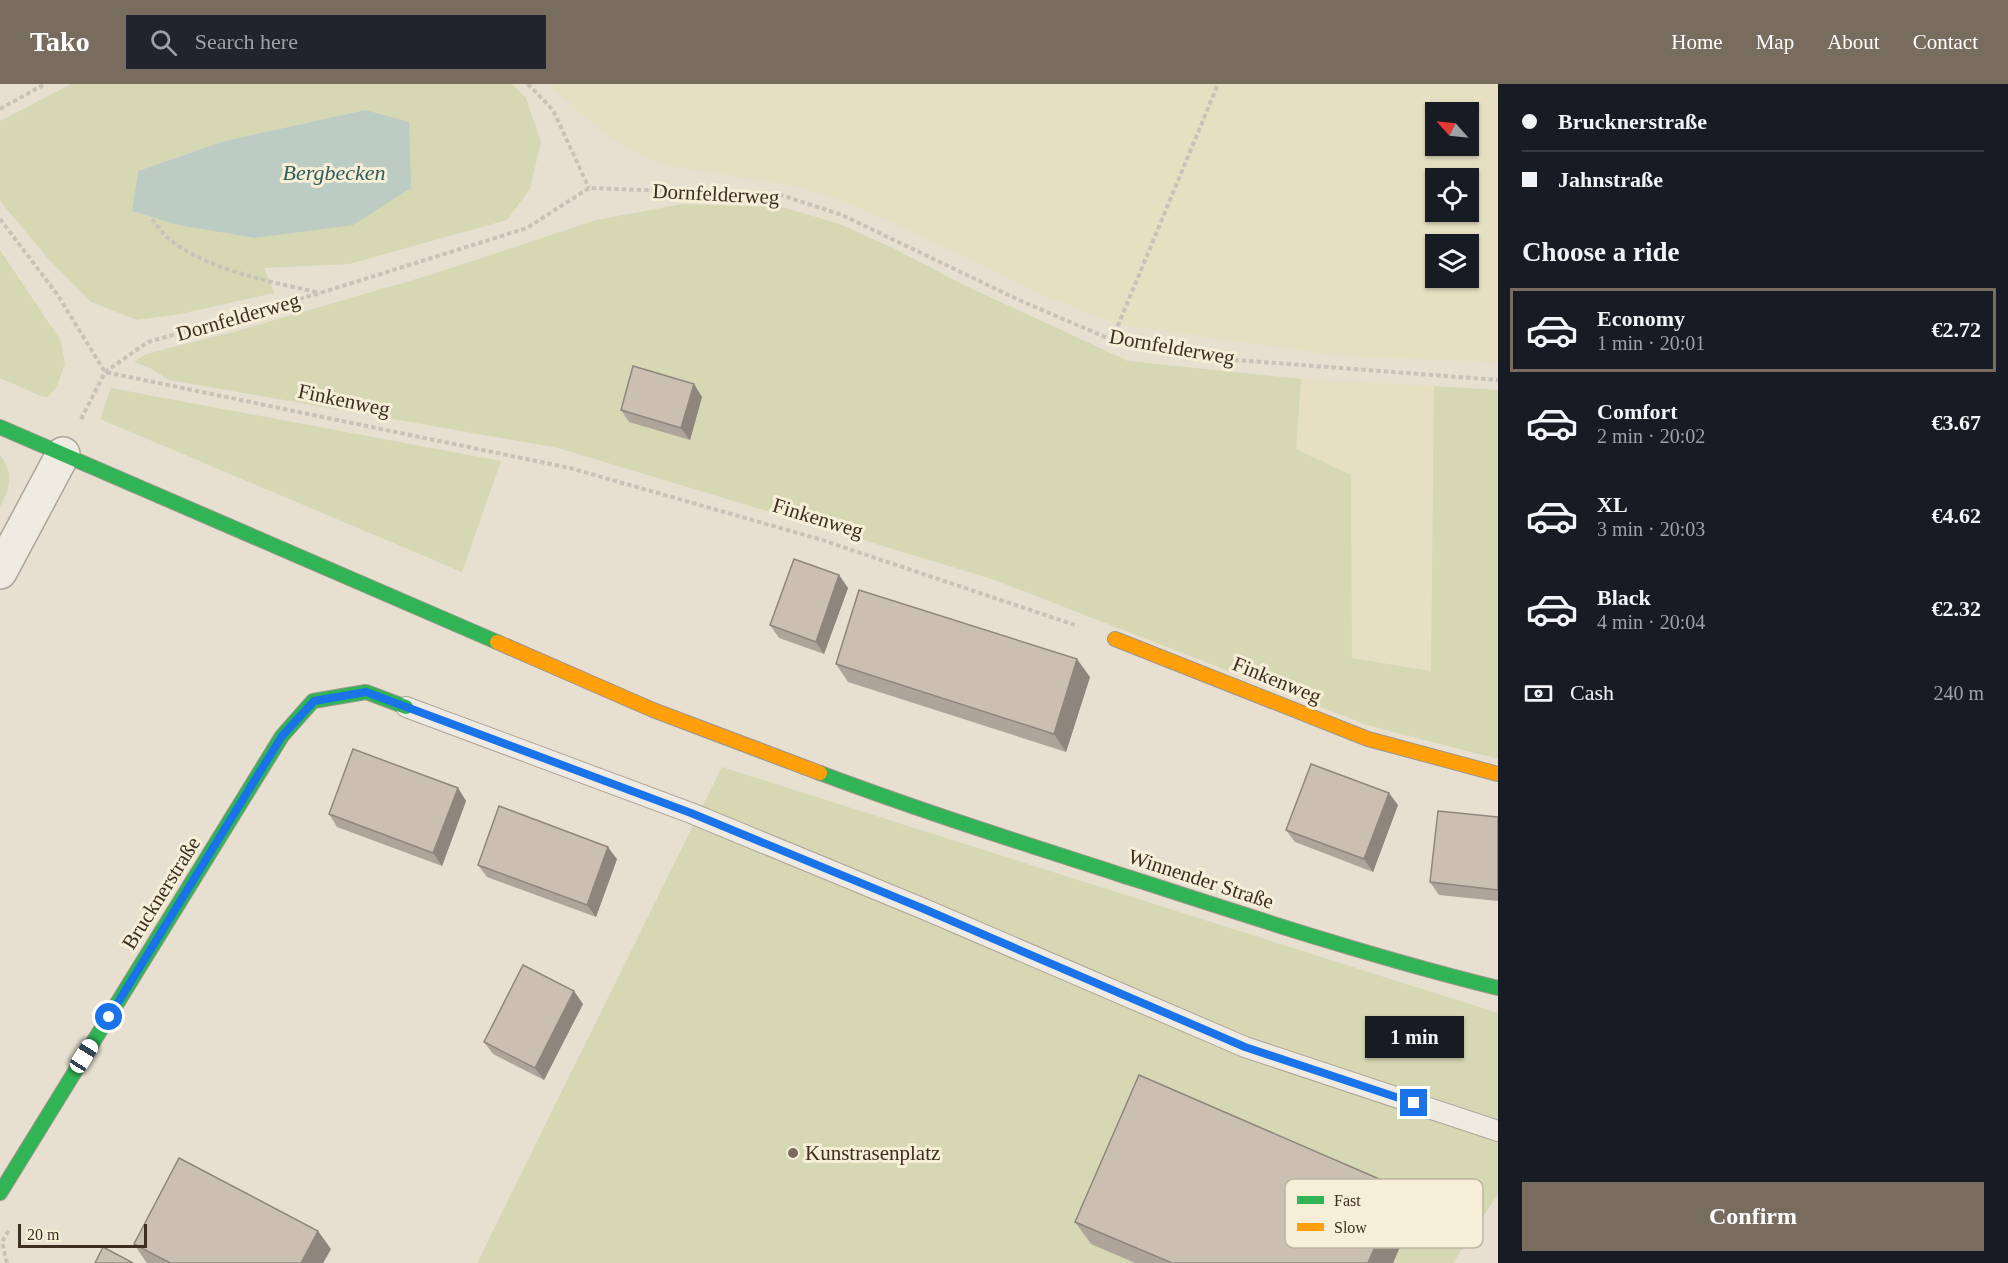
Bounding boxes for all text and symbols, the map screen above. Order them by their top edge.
search box [126,15,546,69]
text: Tako [30,26,90,57]
icon: search [147,26,180,59]
text: Search here [195,29,298,54]
text: Home [1671,30,1723,54]
text: Map [1756,30,1794,54]
text: About [1827,30,1880,54]
text: Contact [1913,30,1978,54]
north arrow [1425,102,1479,156]
map controls [1425,102,1479,288]
text: Brucknerstraße [1558,109,1707,134]
water label: Bergbecken [282,160,386,185]
text: Jahnstraße [1558,167,1663,192]
button: locate [1425,168,1479,222]
street label: Dornfelderweg [652,179,781,209]
button: layers [1425,234,1479,288]
text: Choose a ride [1522,237,1680,267]
street label: Dornfelderweg [174,288,303,346]
icon: car [1525,303,1579,357]
text: Economy [1597,306,1685,331]
text: €2.72 [1932,317,1981,342]
street label: Dornfelderweg [1107,324,1237,370]
text: 1 min · 20:01 [1597,332,1705,354]
street label: Finkenweg [296,379,393,422]
icon: car [1525,396,1579,450]
text: Comfort [1597,399,1678,424]
text: €3.67 [1932,410,1981,435]
text: 2 min · 20:02 [1597,425,1705,447]
icon: car [1525,489,1579,543]
text: XL [1597,492,1628,517]
street label: Finkenweg [770,493,867,543]
text: €4.62 [1932,503,1981,528]
text: 3 min · 20:03 [1597,518,1705,540]
icon: car [1525,582,1579,636]
text: Black [1597,585,1651,610]
text: €2.32 [1932,596,1981,621]
text: 4 min · 20:04 [1597,611,1705,633]
street label: Finkenweg [1229,651,1325,709]
icon: cash [1522,677,1555,710]
text: Cash [1570,680,1614,705]
text: 240 m [1933,682,1984,704]
street label: Brucknerstraße [117,832,205,954]
street label: Winnender Straße [1125,844,1277,914]
route start [95,1003,122,1030]
callout: 1 min [1364,1016,1464,1058]
text: 1 min [1390,1026,1439,1048]
car [67,1036,101,1076]
route end [1400,1089,1427,1116]
place label: Kunstrasenplatz [805,1141,940,1165]
marker: Kunstrasenplatz [786,1146,800,1160]
legend [1285,1179,1483,1248]
button: Confirm [1522,1182,1984,1251]
text: Fast [1334,1192,1361,1209]
text: Slow [1334,1219,1367,1236]
scale bar [18,1221,147,1248]
text: 20 m [27,1226,59,1243]

